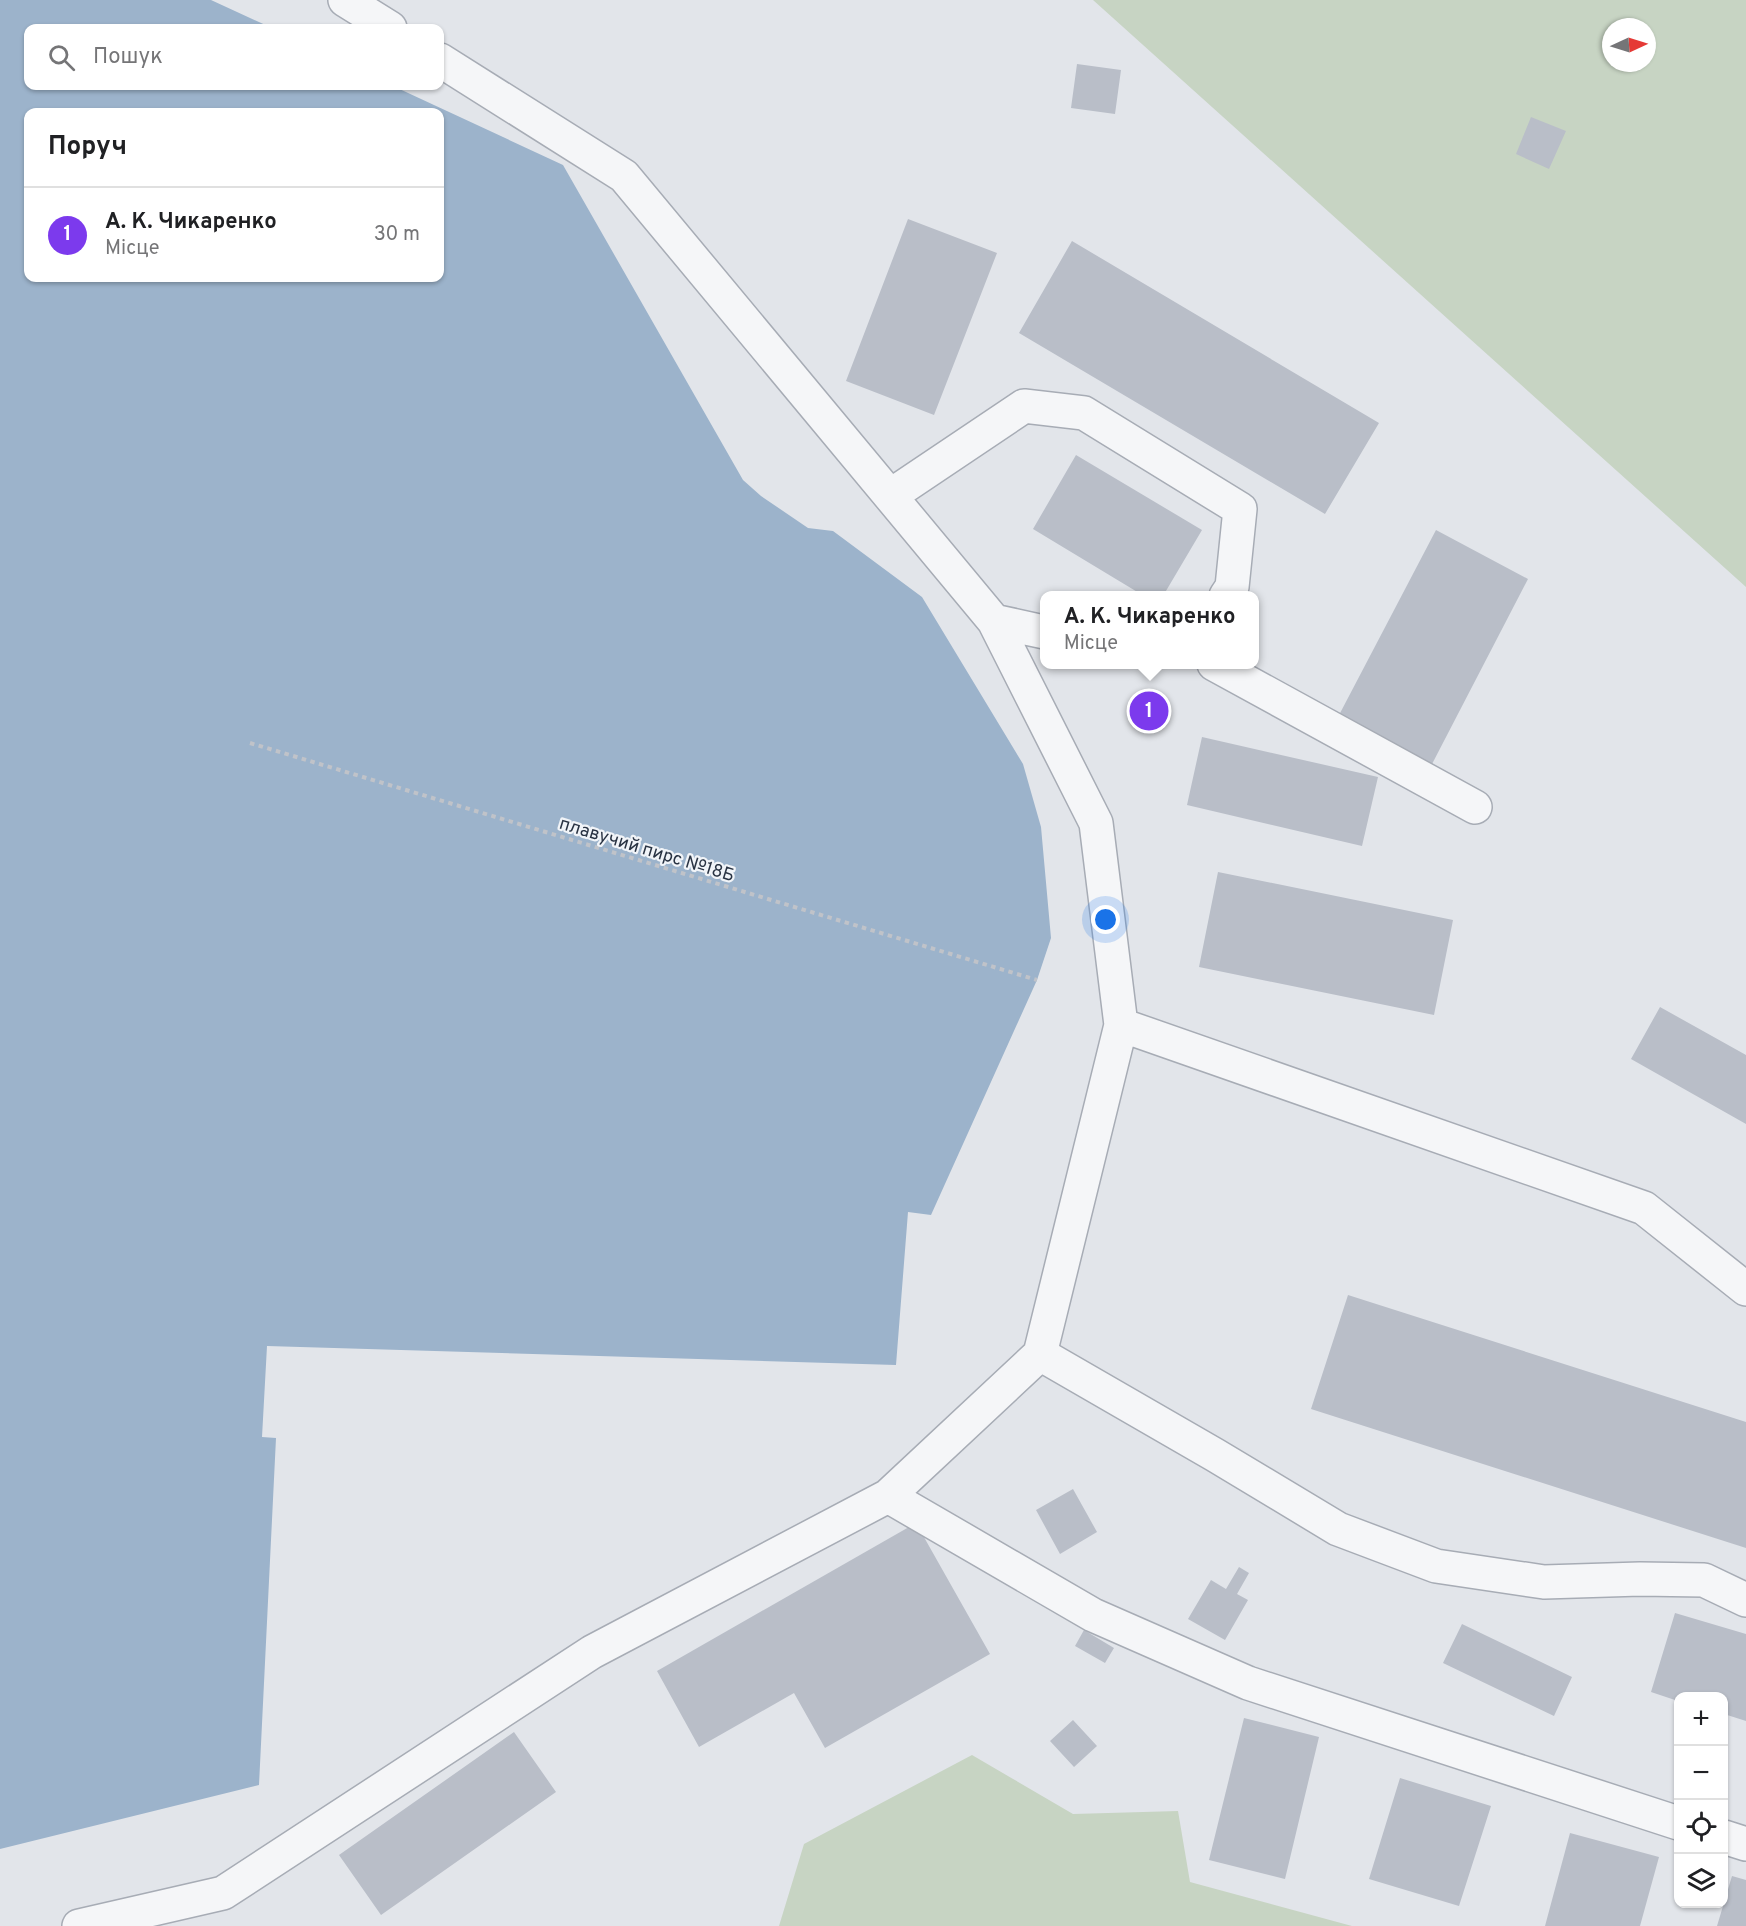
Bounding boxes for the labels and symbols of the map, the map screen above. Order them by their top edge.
north arrow [1602,18,1656,72]
pin: 1 [1130,688,1168,734]
street label: плавучий пирс №18Б [556,813,737,888]
your location [1091,905,1120,934]

